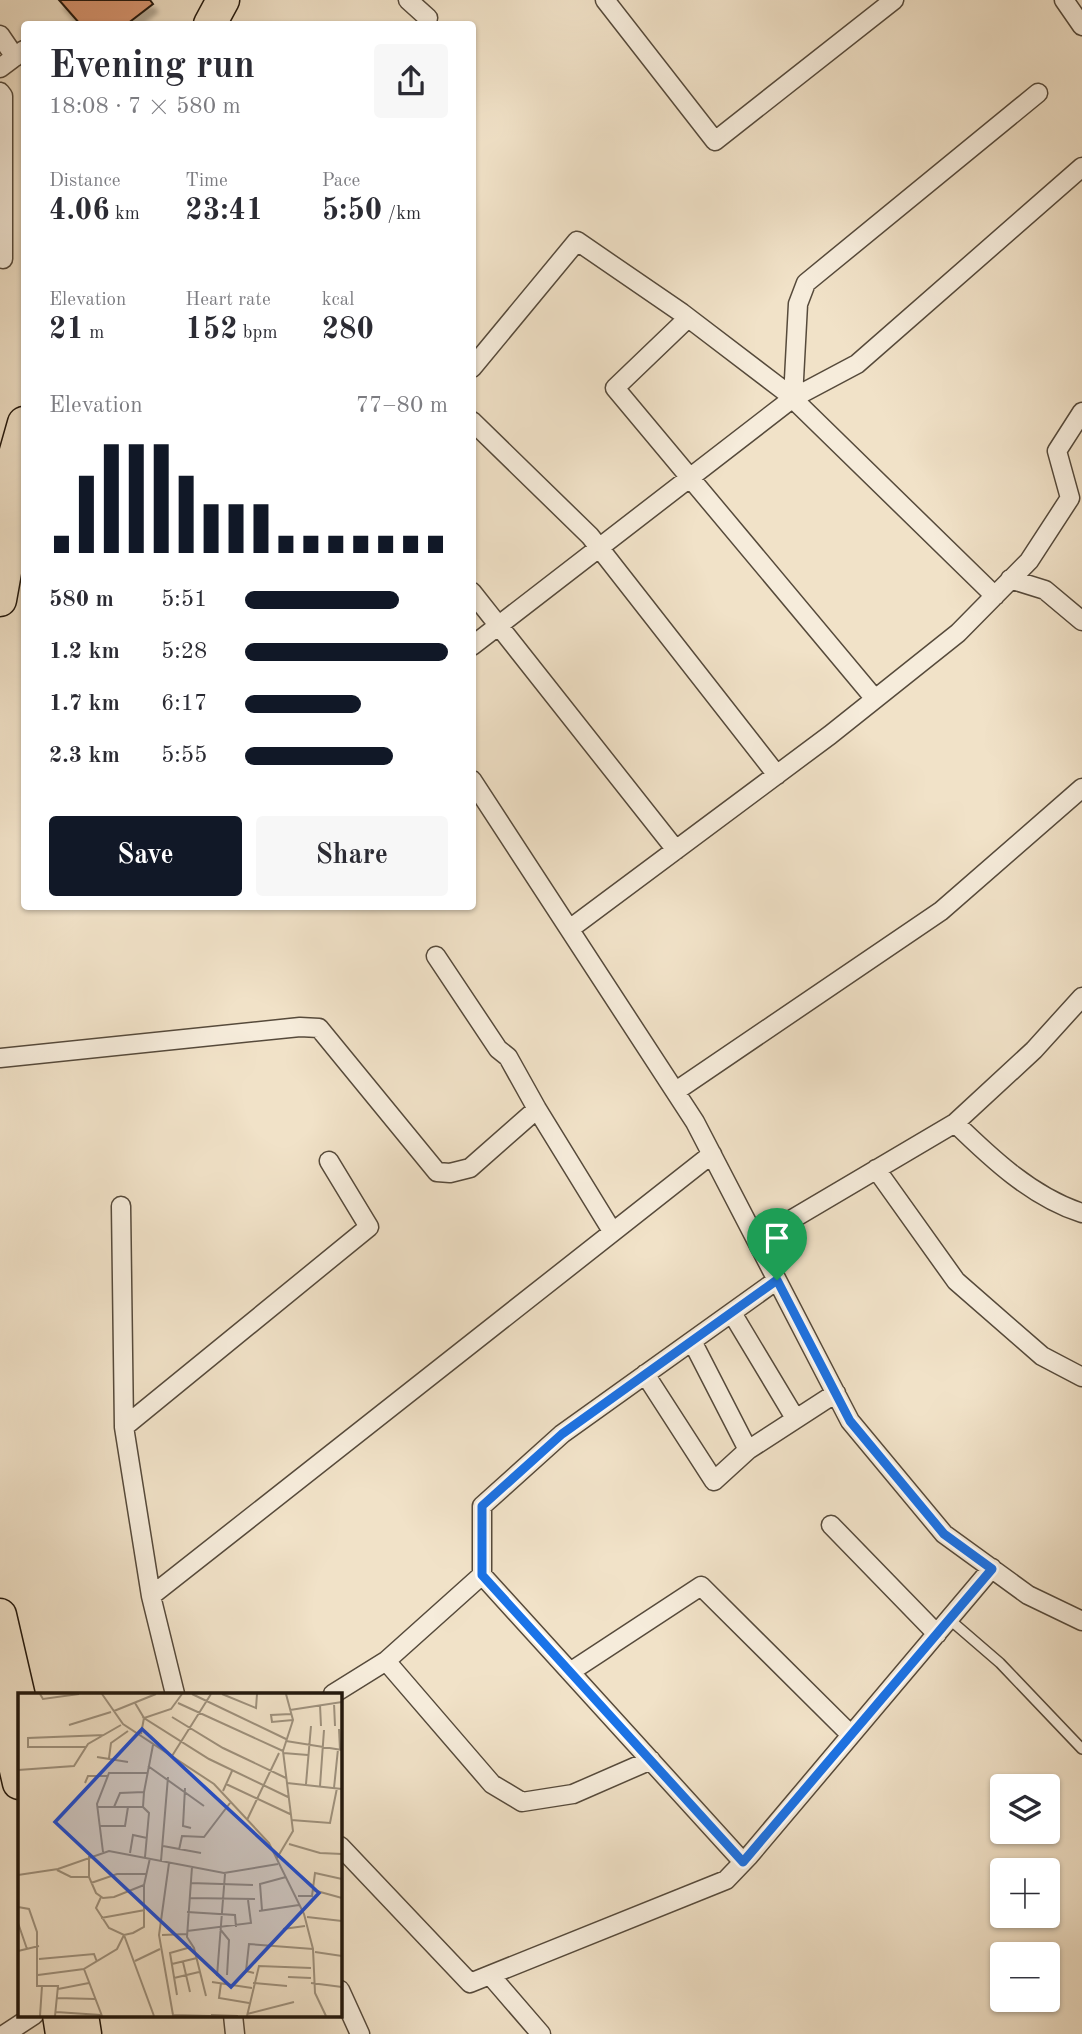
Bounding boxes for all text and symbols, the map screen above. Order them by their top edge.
button: share [374,44,448,118]
text: Evening run [49,48,255,86]
text: 18:08 · 7 × 580 m [49,95,241,118]
text: Distance [49,172,121,191]
text: Time [185,172,228,191]
text: Pace [322,172,360,191]
text: 4.06 [49,196,110,226]
text: 23:41 [185,196,263,226]
text: 5:50 [322,196,382,226]
text: km [110,205,140,224]
text: /km [382,205,421,224]
text: Elevation [49,291,126,310]
text: Heart rate [185,291,271,310]
text: kcal [322,291,354,310]
text: 21 [49,315,84,345]
text: 152 [185,315,238,345]
text: 280 [322,315,374,345]
text: m [84,324,104,343]
text: bpm [238,324,278,343]
text: Elevation [49,394,143,417]
text: 77–80 m [356,394,448,417]
text: 580 m [49,588,114,611]
text: 5:51 [161,588,207,611]
text: 1.2 km [49,640,120,663]
text: 5:28 [161,640,207,663]
text: 1.7 km [49,692,120,715]
text: 6:17 [161,692,207,715]
text: 2.3 km [49,744,120,767]
text: 5:55 [161,744,207,767]
button: Save [49,816,242,896]
button: Share [256,816,448,896]
pin [747,1208,807,1280]
icon: arrive [758,1219,796,1257]
inset map [18,1693,341,2016]
map controls [990,1774,1060,2012]
button: layers [990,1774,1060,1844]
button: + [990,1858,1060,1928]
button: − [990,1942,1060,2012]

